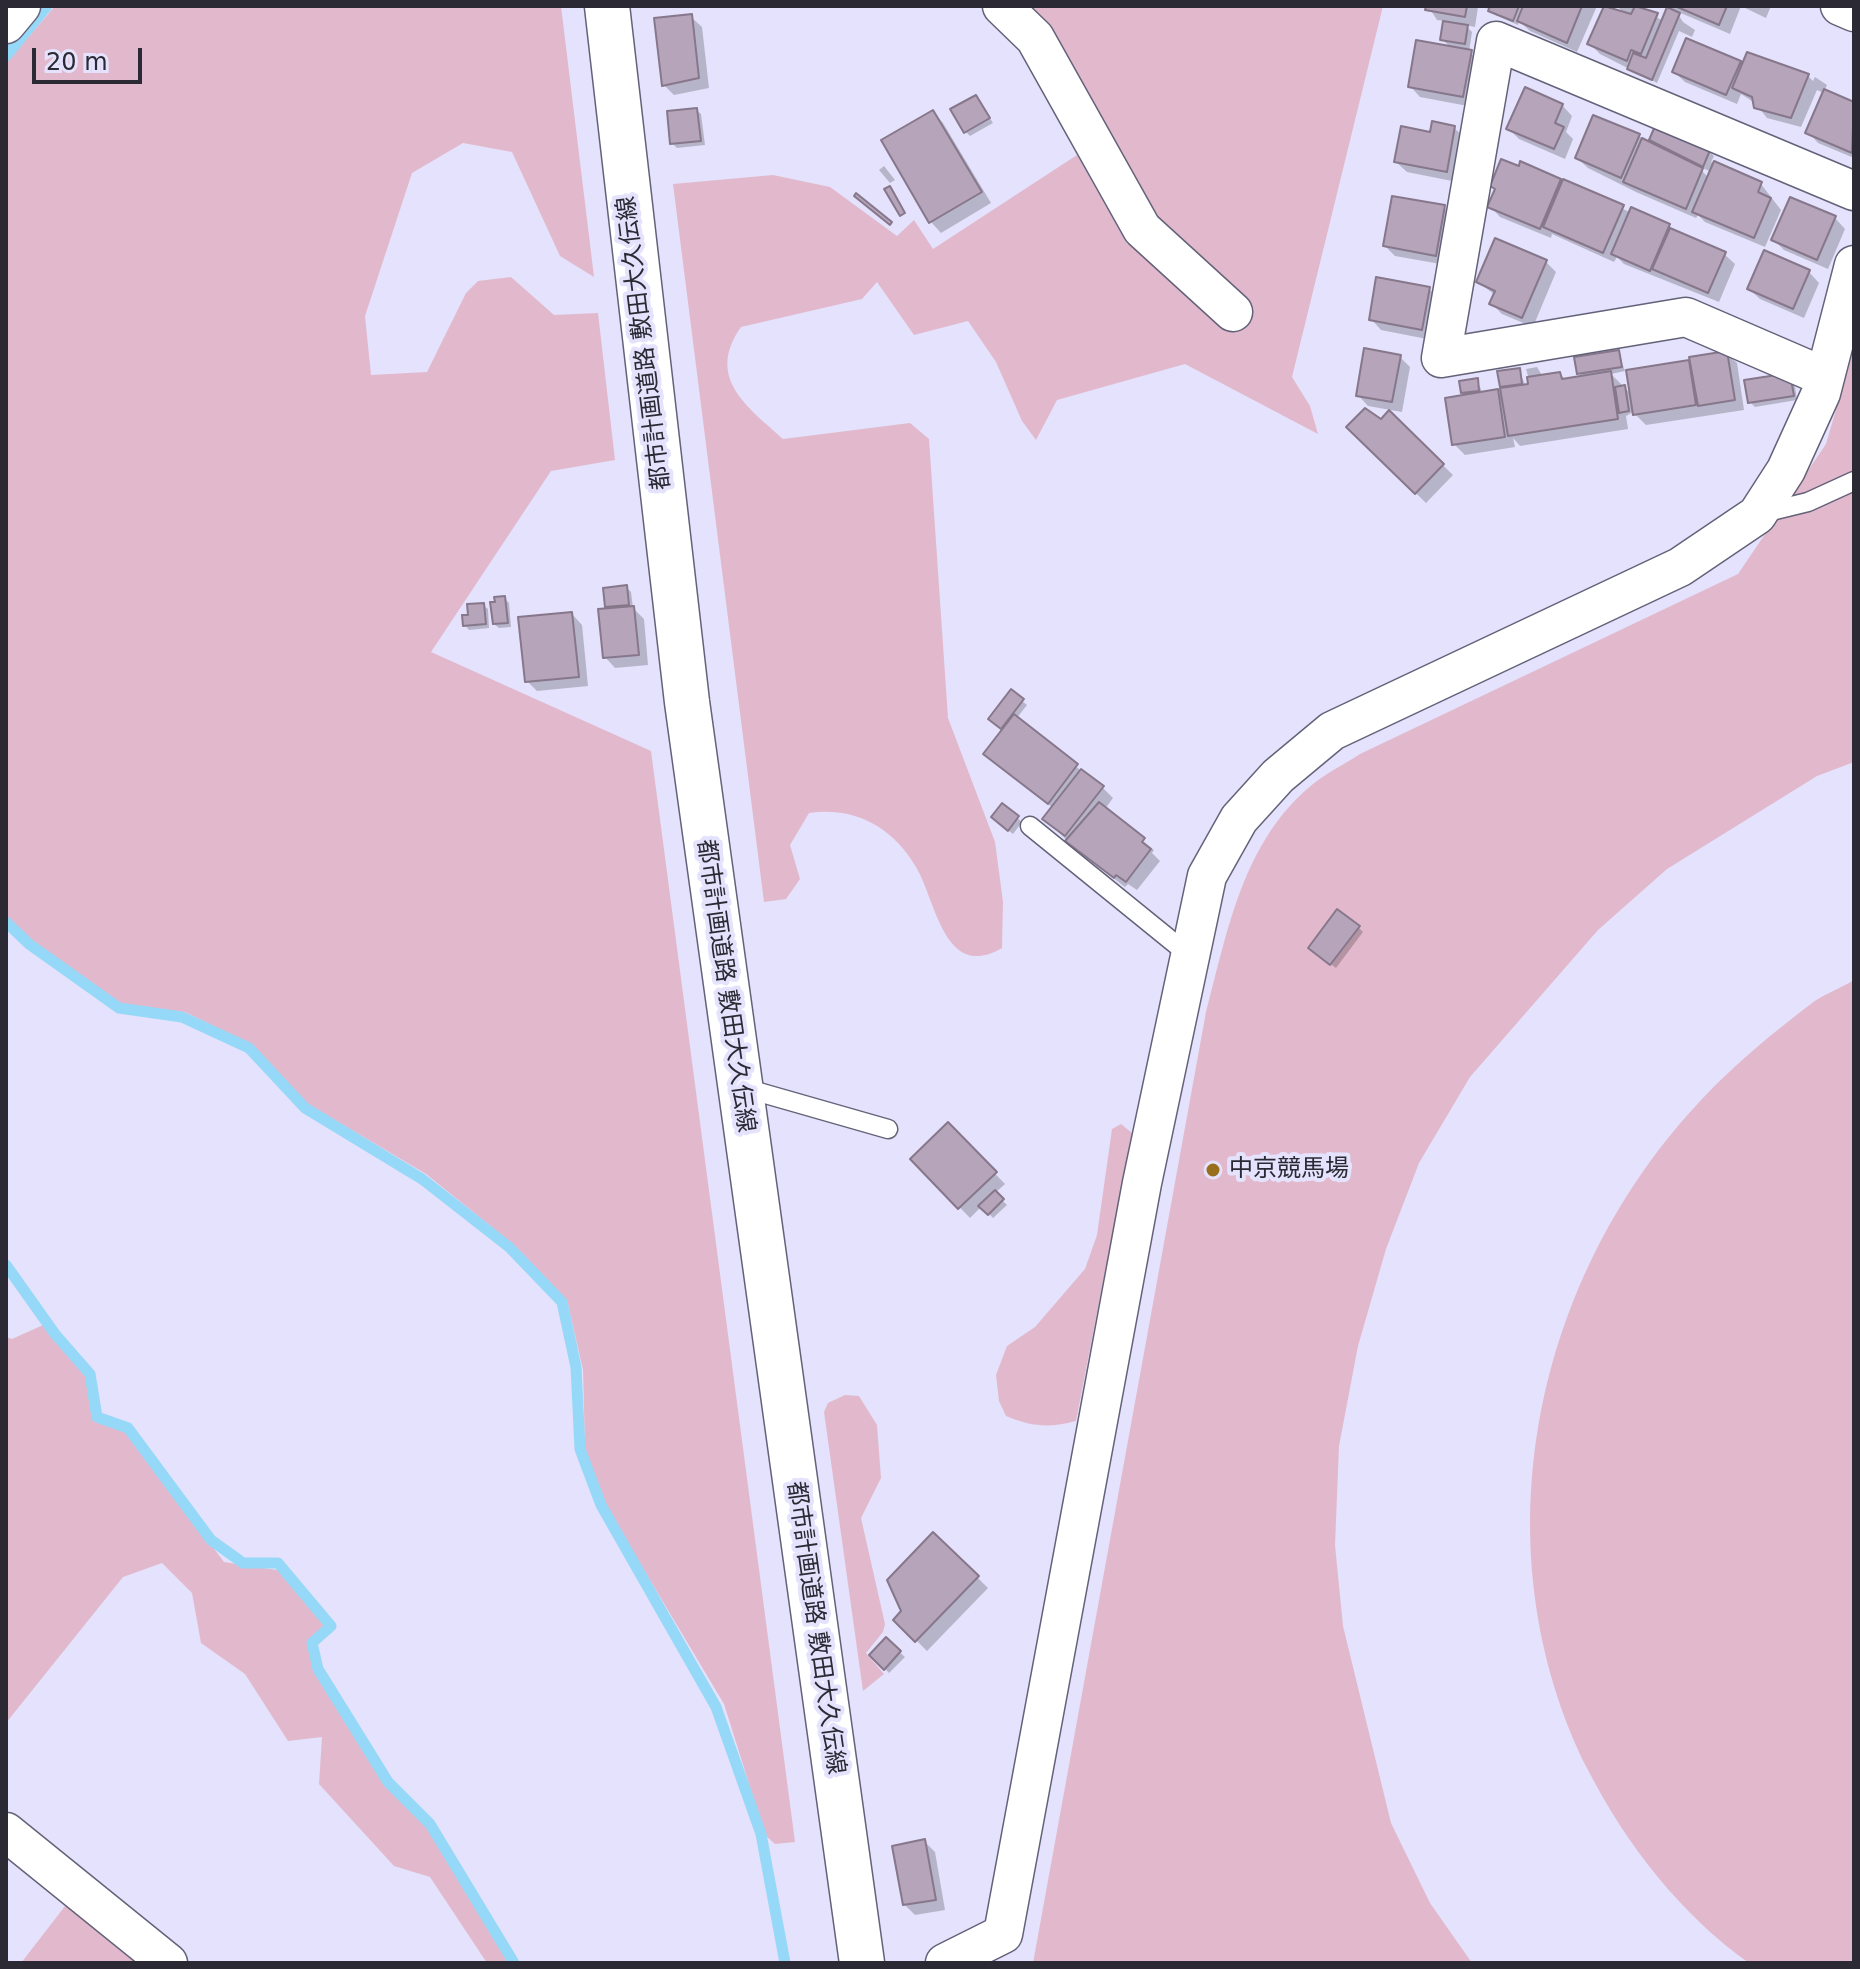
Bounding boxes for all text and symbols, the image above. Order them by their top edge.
scale bar [36,32,146,82]
text: 20 m [46,48,108,76]
street label: 都市計画道路 敷田大久伝線 [613,195,677,491]
street label: 都市計画道路 敷田大久伝線 [690,838,760,1134]
place label: 中京競馬場 [1229,1156,1349,1184]
marker: 中京競馬場 [1204,1161,1222,1179]
street label: 都市計画道路 敷田大久伝線 [780,1480,850,1776]

